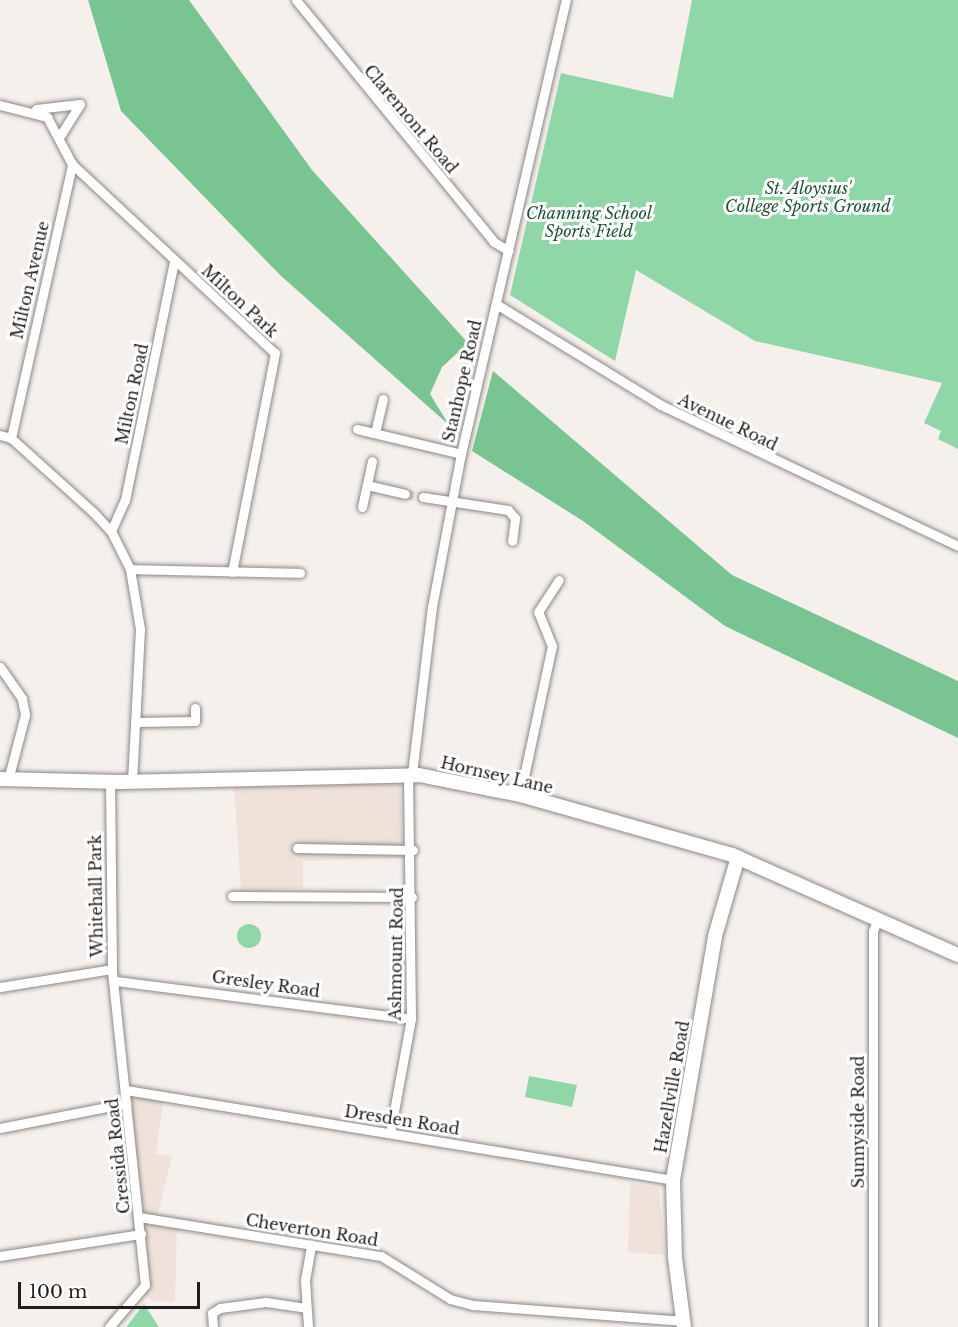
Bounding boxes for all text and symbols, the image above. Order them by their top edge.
street label: Claremont Road [360,61,462,177]
park label: St. Aloysius' College Sports Ground [725,178,891,216]
park label: Channing School Sports Field [526,203,652,241]
street label: Milton Avenue [7,219,53,341]
street label: Milton Park [198,261,282,341]
street label: Stanhope Road [439,318,485,444]
street label: Milton Road [112,342,152,446]
street label: Avenue Road [675,390,781,454]
street label: Hornsey Lane [439,753,555,797]
street label: Whitehall Park [85,834,107,958]
street label: Ashmount Road [385,887,407,1021]
street label: Gresley Road [211,967,321,1001]
street label: Hazellville Road [651,1019,693,1155]
street label: Sunnyside Road [848,1056,868,1188]
street label: Cressida Road [102,1097,134,1215]
street label: Dresden Road [343,1101,461,1139]
street label: Cheverton Road [244,1210,380,1250]
scale bar [21,1270,202,1308]
text: 100 m [29,1281,87,1303]

